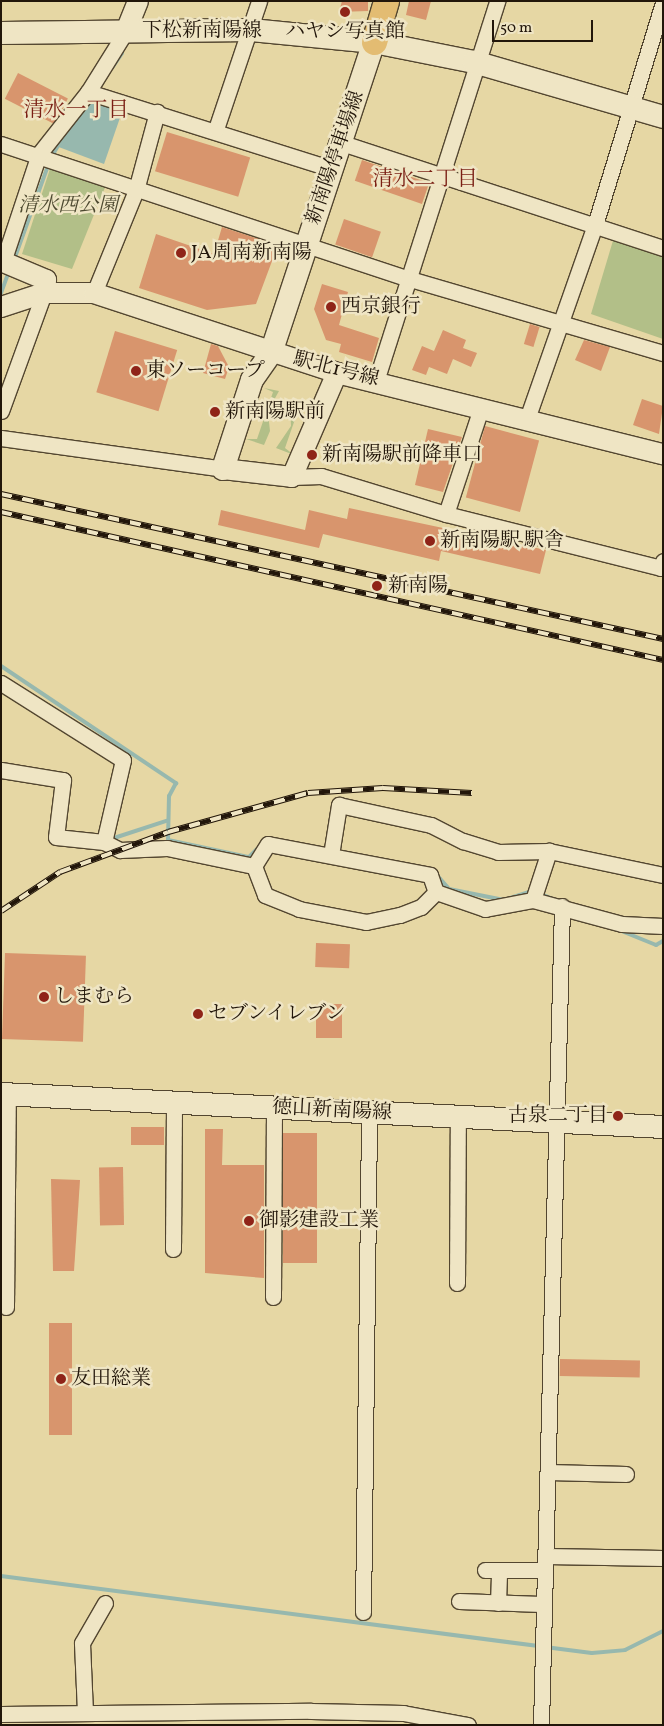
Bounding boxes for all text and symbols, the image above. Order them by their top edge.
marker: ハヤシ写真館 [339,6,351,18]
scale bar [494,10,595,42]
text: 50 m [500,18,532,39]
street label: 下松新南陽線 [142,19,262,43]
place label: ハヤシ写真館 [285,20,405,44]
street label: 新南陽停車場線 [302,88,370,228]
district label: 清水一丁目 [24,98,128,124]
district label: 清水二丁目 [373,167,477,193]
park label: 清水西公園 [18,194,118,218]
place label: JA周南新南陽 [191,241,312,265]
marker: JA周南新南陽 [175,247,187,259]
place label: 西京銀行 [341,295,421,319]
marker: 西京銀行 [325,301,337,313]
street label: 駅北1号線 [291,348,381,392]
place label: 東ソーコープ [146,359,266,383]
marker: 東ソーコープ [130,365,142,377]
place label: 新南陽駅前 [225,400,325,424]
marker: 新南陽駅前 [209,406,221,418]
place label: 新南陽駅前降車口 [322,443,482,467]
marker: 新南陽駅前降車口 [306,449,318,461]
place label: 新南陽駅 駅舎 [440,529,564,553]
marker: 新南陽駅 駅舎 [424,535,436,547]
place label: 新南陽 [388,574,448,598]
marker: 新南陽 [370,579,384,593]
place label: しまむら [54,985,134,1009]
marker: しまむら [38,991,50,1003]
place label: セブンイレブン [208,1002,348,1026]
marker: セブンイレブン [192,1008,204,1020]
street label: 徳山新南陽線 [271,1096,393,1126]
place label: 古泉二丁目 [508,1104,608,1128]
marker: 古泉二丁目 [612,1110,624,1122]
place label: 御影建設工業 [259,1209,379,1233]
marker: 御影建設工業 [243,1215,255,1227]
place label: 友田総業 [71,1367,151,1391]
marker: 友田総業 [55,1373,67,1385]

